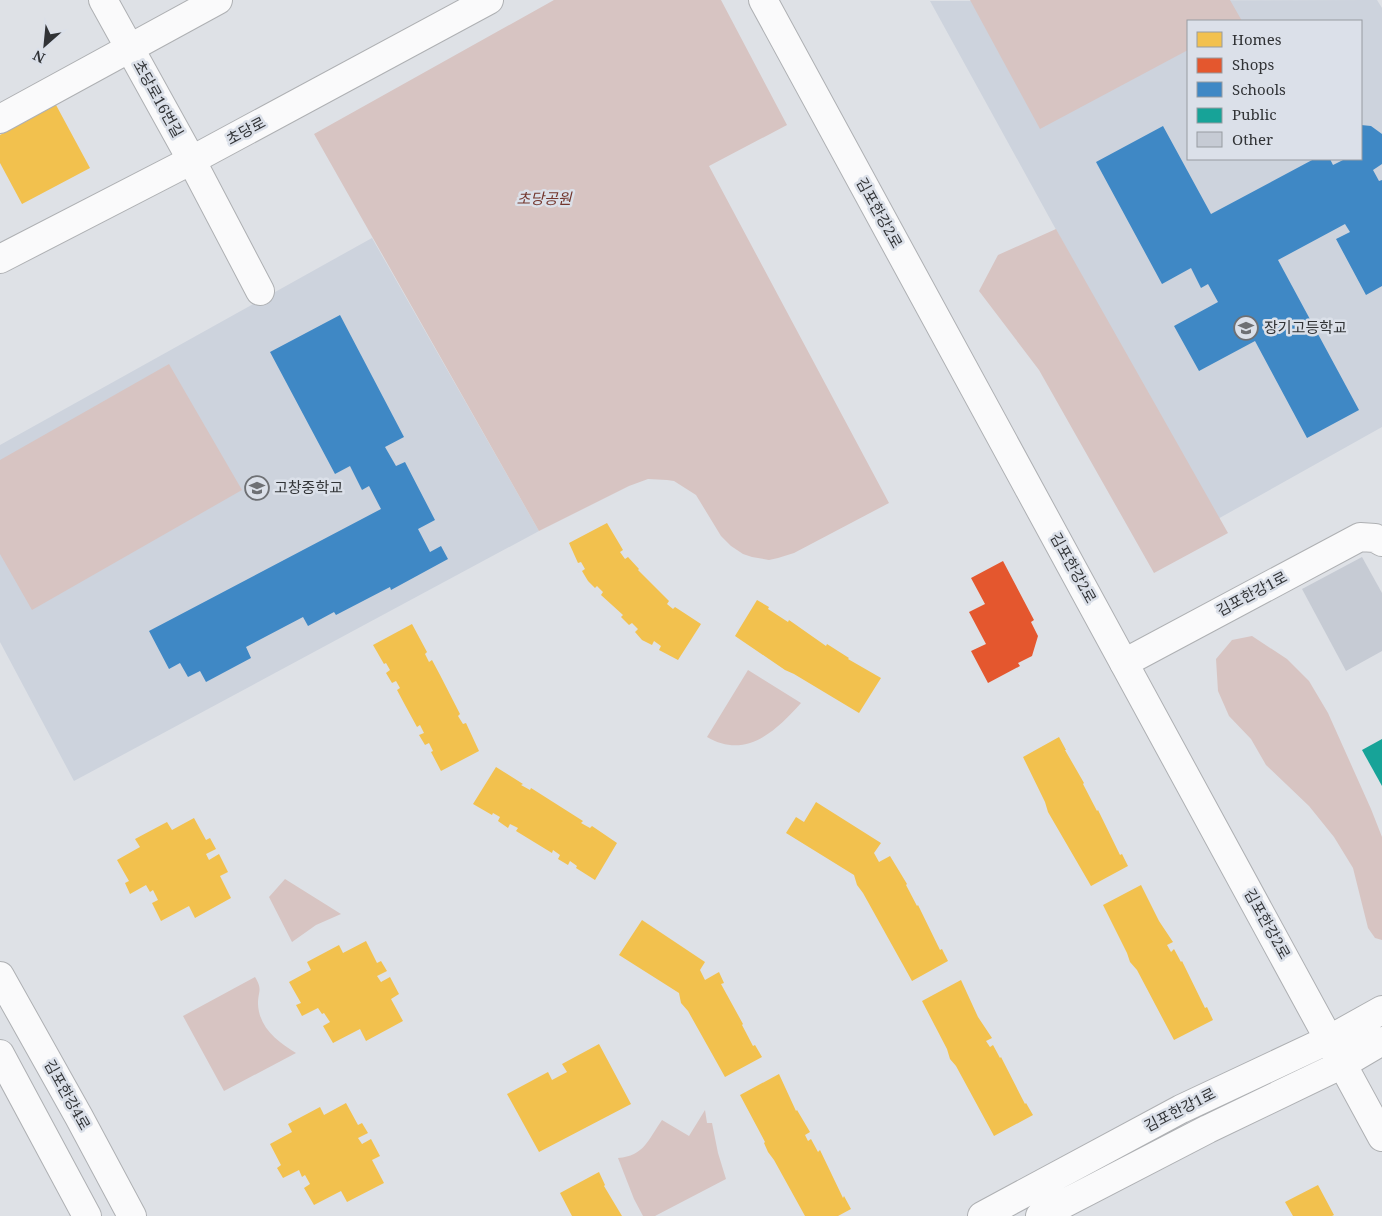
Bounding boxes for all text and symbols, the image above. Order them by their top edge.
north arrow [20,20,70,70]
legend [1187,20,1362,160]
text: Homes [1232,29,1282,49]
text: N [30,46,48,68]
text: Shops [1232,54,1275,74]
street label: 초당로16번길 [129,56,188,141]
text: Schools [1232,79,1286,99]
text: Public [1232,104,1277,124]
street label: 초당로 [223,112,269,149]
text: Other [1232,129,1273,149]
street label: 김포한강2로 [852,174,907,251]
park label: 초당공원 [516,188,573,208]
school or university icon: 장기고등학교 [1233,315,1259,341]
place label: 장기고등학교 [1264,317,1347,337]
school or university icon: 고창중학교 [244,475,270,501]
place label: 고창중학교 [274,477,343,497]
street label: 김포한강2로 [1046,529,1101,606]
street label: 김포한강1로 [1213,566,1290,620]
street label: 김포한강2로 [1240,885,1295,962]
street label: 김포한강4로 [40,1056,95,1133]
street label: 김포한강1로 [1141,1083,1219,1136]

